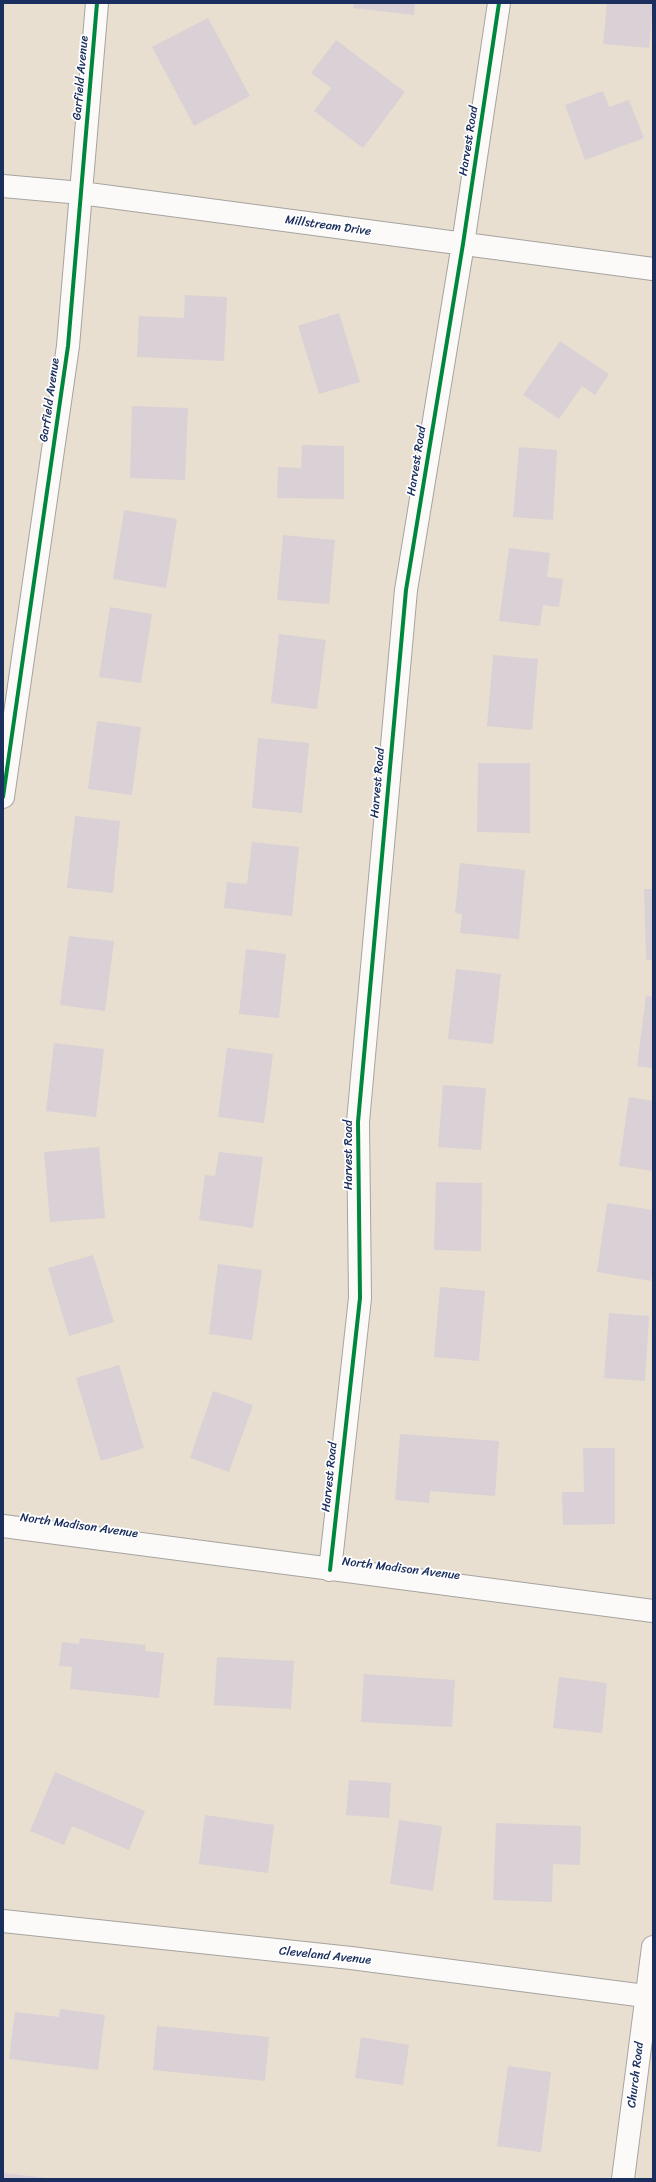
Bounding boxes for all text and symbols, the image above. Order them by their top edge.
street label: Garfield Avenue [70,35,92,121]
street label: Harvest Road [456,105,482,177]
street label: Millstream Drive [284,213,372,239]
street label: Garfield Avenue [37,357,63,443]
street label: Harvest Road [404,425,430,497]
street label: Harvest Road [368,747,388,819]
street label: Harvest Road [342,1120,356,1190]
street label: Harvest Road [319,1441,341,1513]
street label: North Madison Avenue [19,1511,139,1541]
street label: North Madison Avenue [341,1555,461,1583]
street label: Cleveland Avenue [278,1944,372,1968]
street label: Church Road [625,2041,647,2109]

